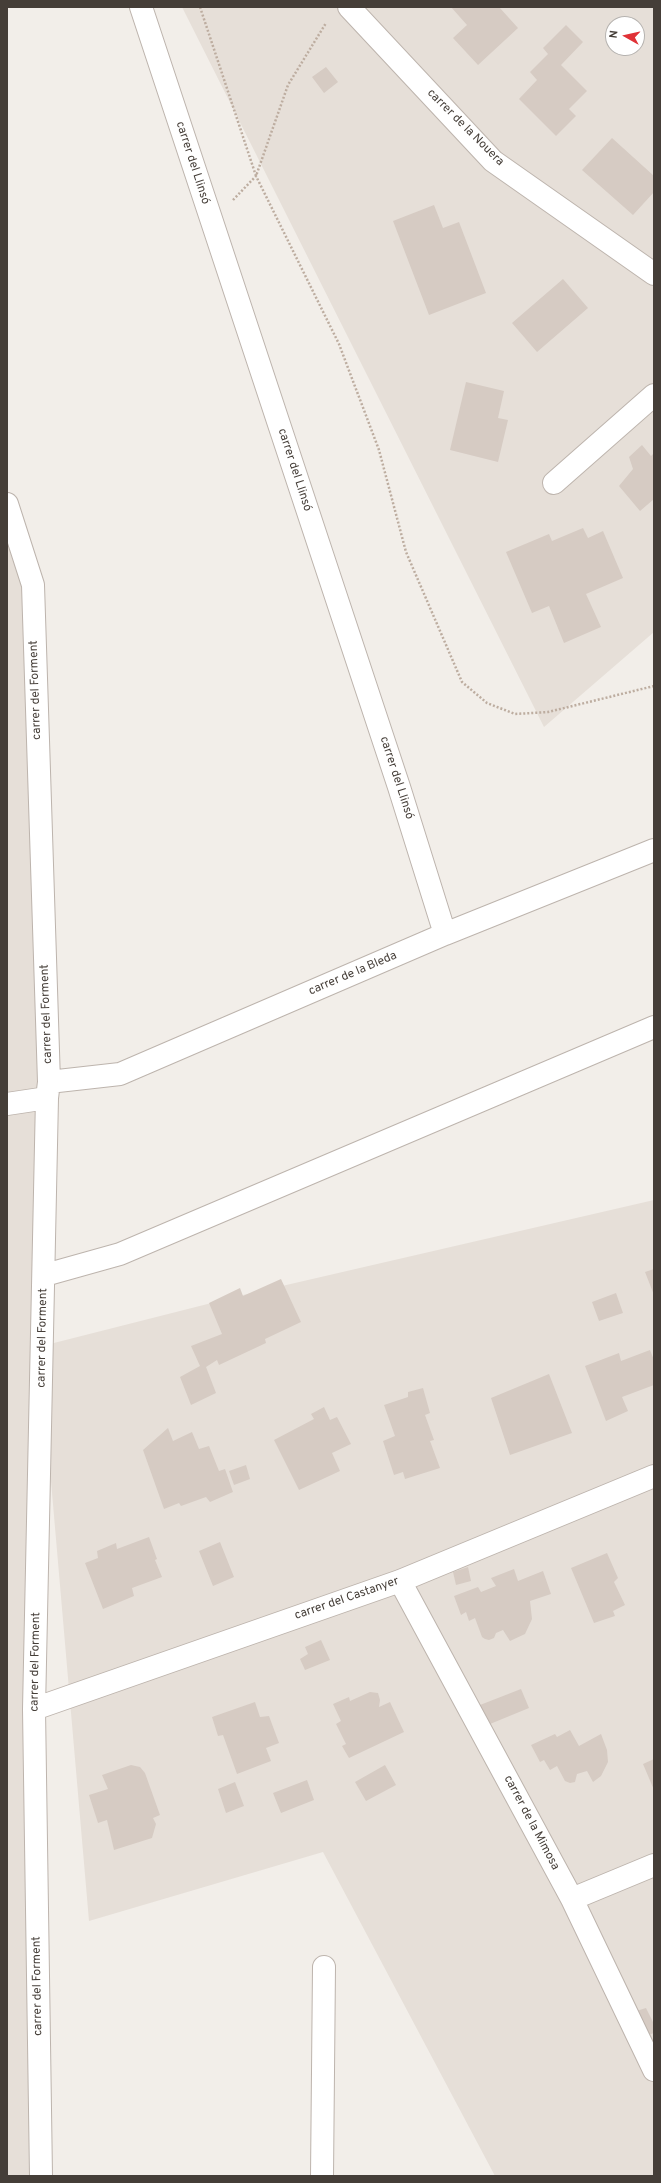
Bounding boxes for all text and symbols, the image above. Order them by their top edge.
north arrow [605,16,645,56]
text: N [607,30,622,39]
street label: carrer de la Nouera [424,87,506,169]
street label: carrer del Llinsó [172,120,212,206]
street label: carrer del Llinsó [274,427,314,513]
street label: carrer del Forment [27,640,45,740]
street label: carrer del Llinsó [376,735,416,821]
street label: carrer de la Bleda [307,949,399,999]
street label: carrer del Forment [38,964,56,1064]
street label: carrer del Forment [35,1288,51,1388]
street label: carrer del Castanyer [293,1574,401,1624]
street label: carrer del Forment [28,1612,44,1712]
street label: carrer de la Mimosa [500,1773,562,1873]
street label: carrer del Forment [30,1936,46,2036]

